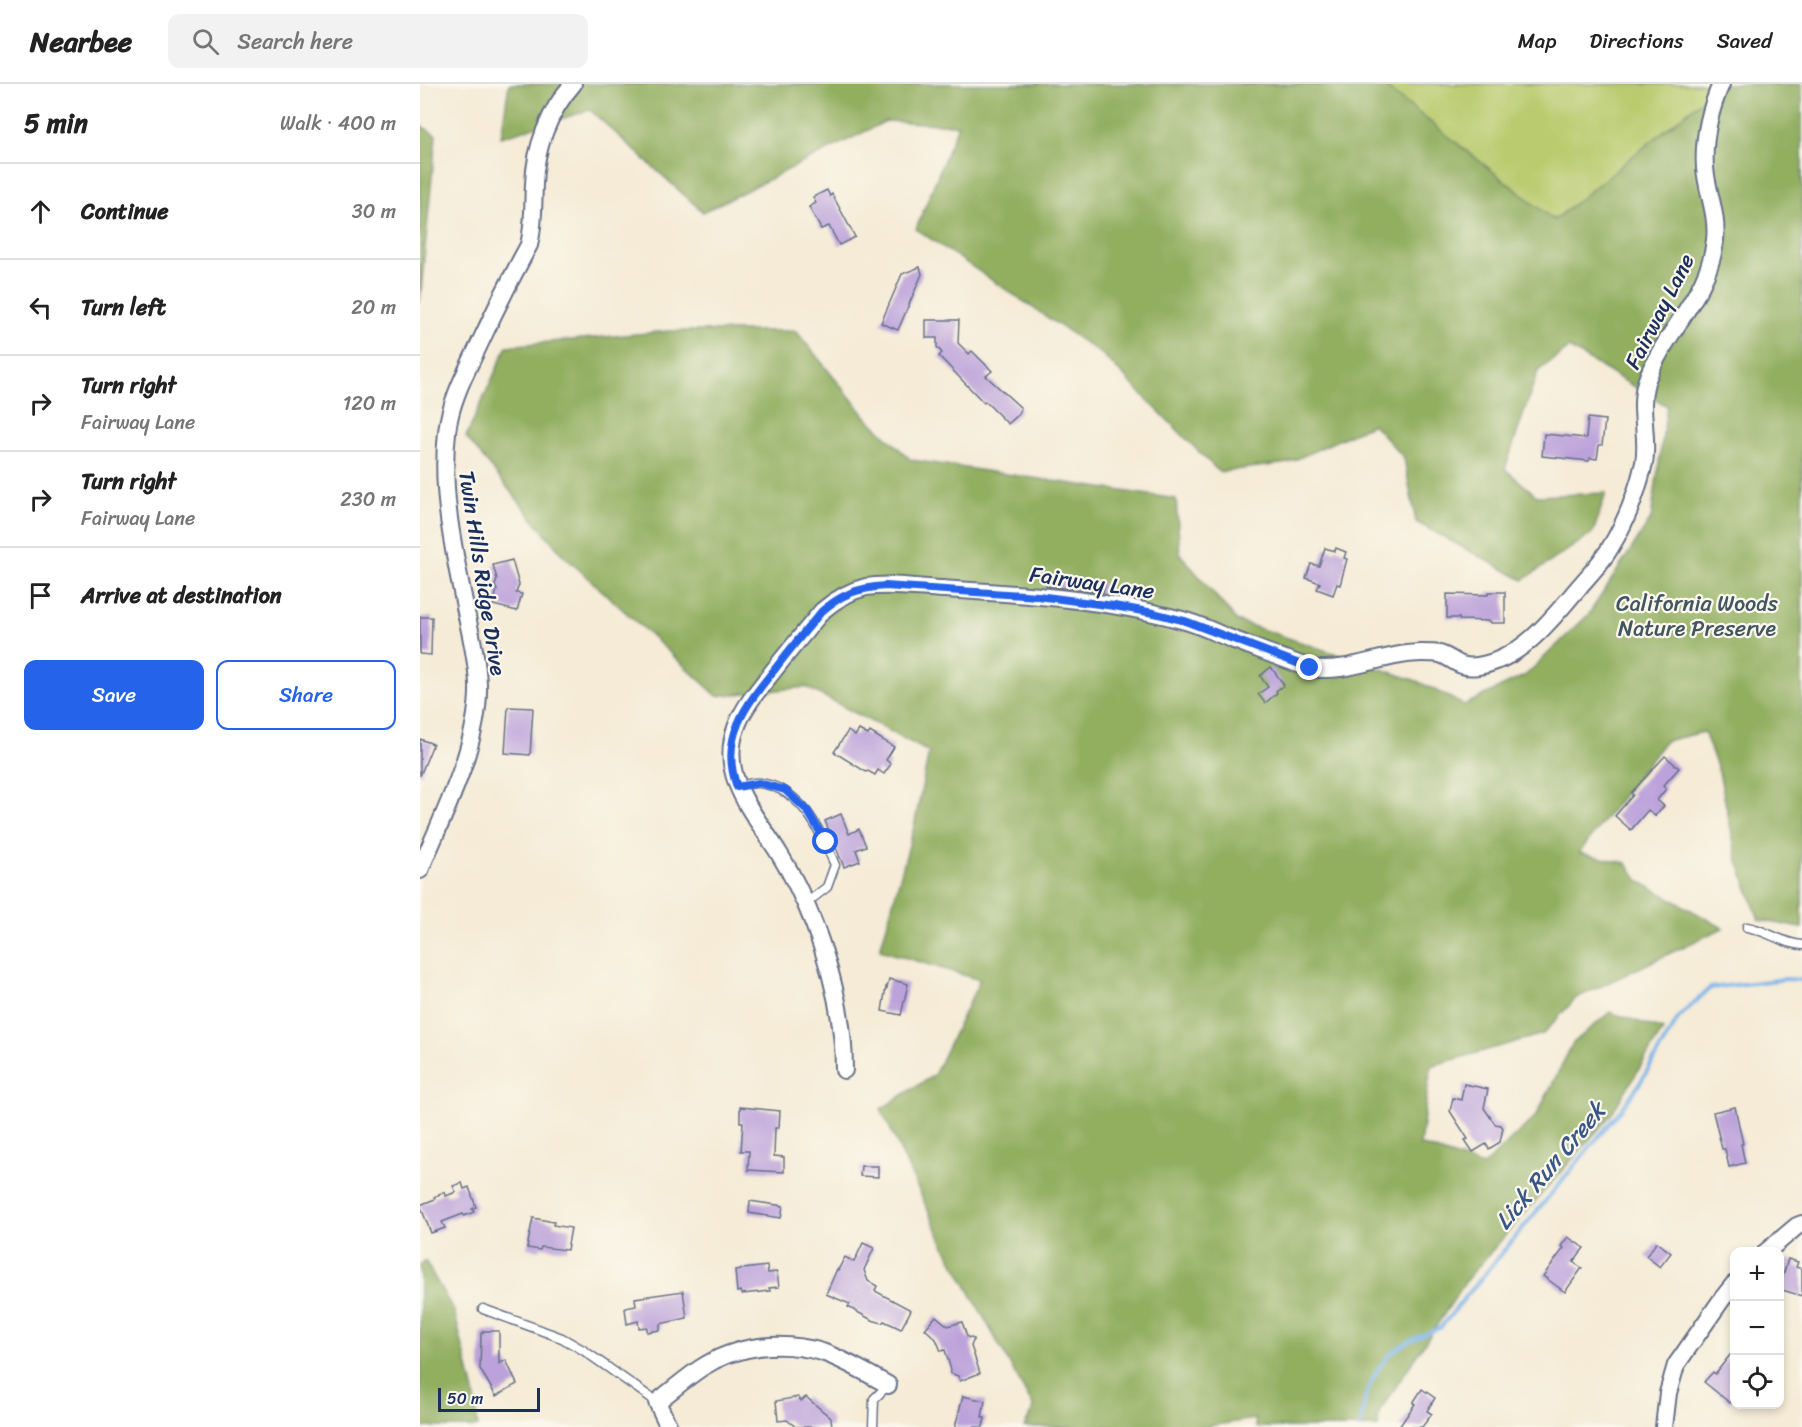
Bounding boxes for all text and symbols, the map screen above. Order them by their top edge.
search box [168,14,588,68]
text: Nearbee [30,17,132,66]
text: Search here [237,22,353,61]
text: Map [1518,22,1556,60]
text: Directions [1589,22,1684,60]
text: Saved [1717,22,1772,60]
icon: search [189,25,222,58]
text: 5 min [24,100,88,146]
text: Walk · 400 m [280,106,396,141]
text: Continue [81,192,169,231]
text: 30 m [352,194,396,229]
icon: ahead [24,195,57,228]
street label: Fairway Lane [1614,246,1705,376]
text: Turn left [81,288,166,327]
text: 20 m [351,290,396,325]
icon: left [24,291,57,324]
text: Turn right [81,366,176,405]
text: 120 m [343,386,396,421]
icon: right [24,387,57,420]
text: Fairway Lane [81,405,195,440]
text: Turn right [81,462,176,501]
street label: Twin Hills Ridge Drive [447,468,518,679]
text: 230 m [340,482,396,517]
icon: right [24,483,57,516]
text: Fairway Lane [81,501,195,536]
street label: Fairway Lane [1027,554,1157,611]
text: Arrive at destination [81,576,282,615]
icon: arrive [24,579,57,612]
park label: California Woods Nature Preserve [1616,584,1779,648]
route end [1296,654,1322,680]
button: Save [24,660,204,730]
button: Share [216,660,396,730]
route start [812,828,838,854]
water label: Lick Run Creek [1484,1090,1618,1239]
map controls [1730,1247,1784,1409]
button: + [1730,1247,1784,1301]
button: − [1730,1301,1784,1355]
button: locate [1730,1355,1784,1409]
text: 50 m [447,1384,483,1413]
scale bar [438,1385,540,1412]

